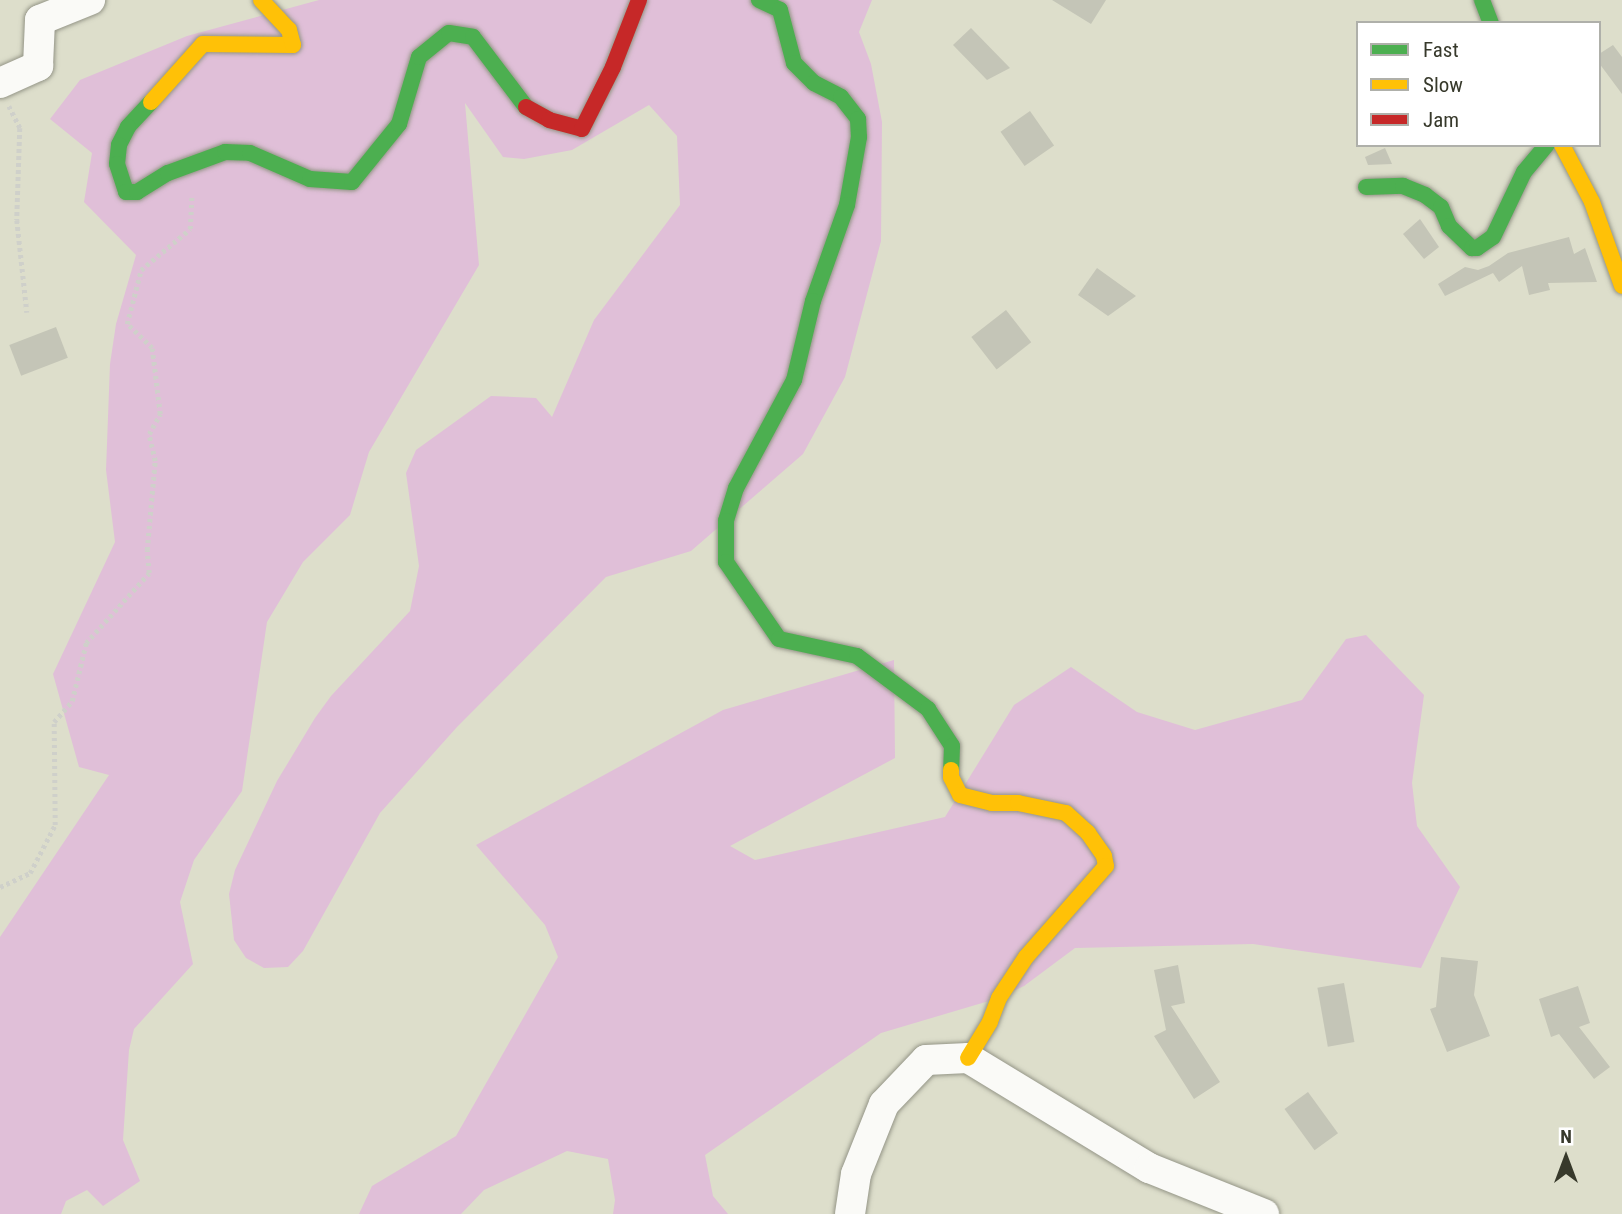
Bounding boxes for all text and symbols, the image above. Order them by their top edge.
legend [1356,21,1601,147]
text: Fast [1423,38,1459,62]
text: Slow [1423,73,1463,97]
text: Jam [1423,108,1459,132]
north arrow [1531,1123,1601,1193]
text: N [1560,1125,1572,1148]

